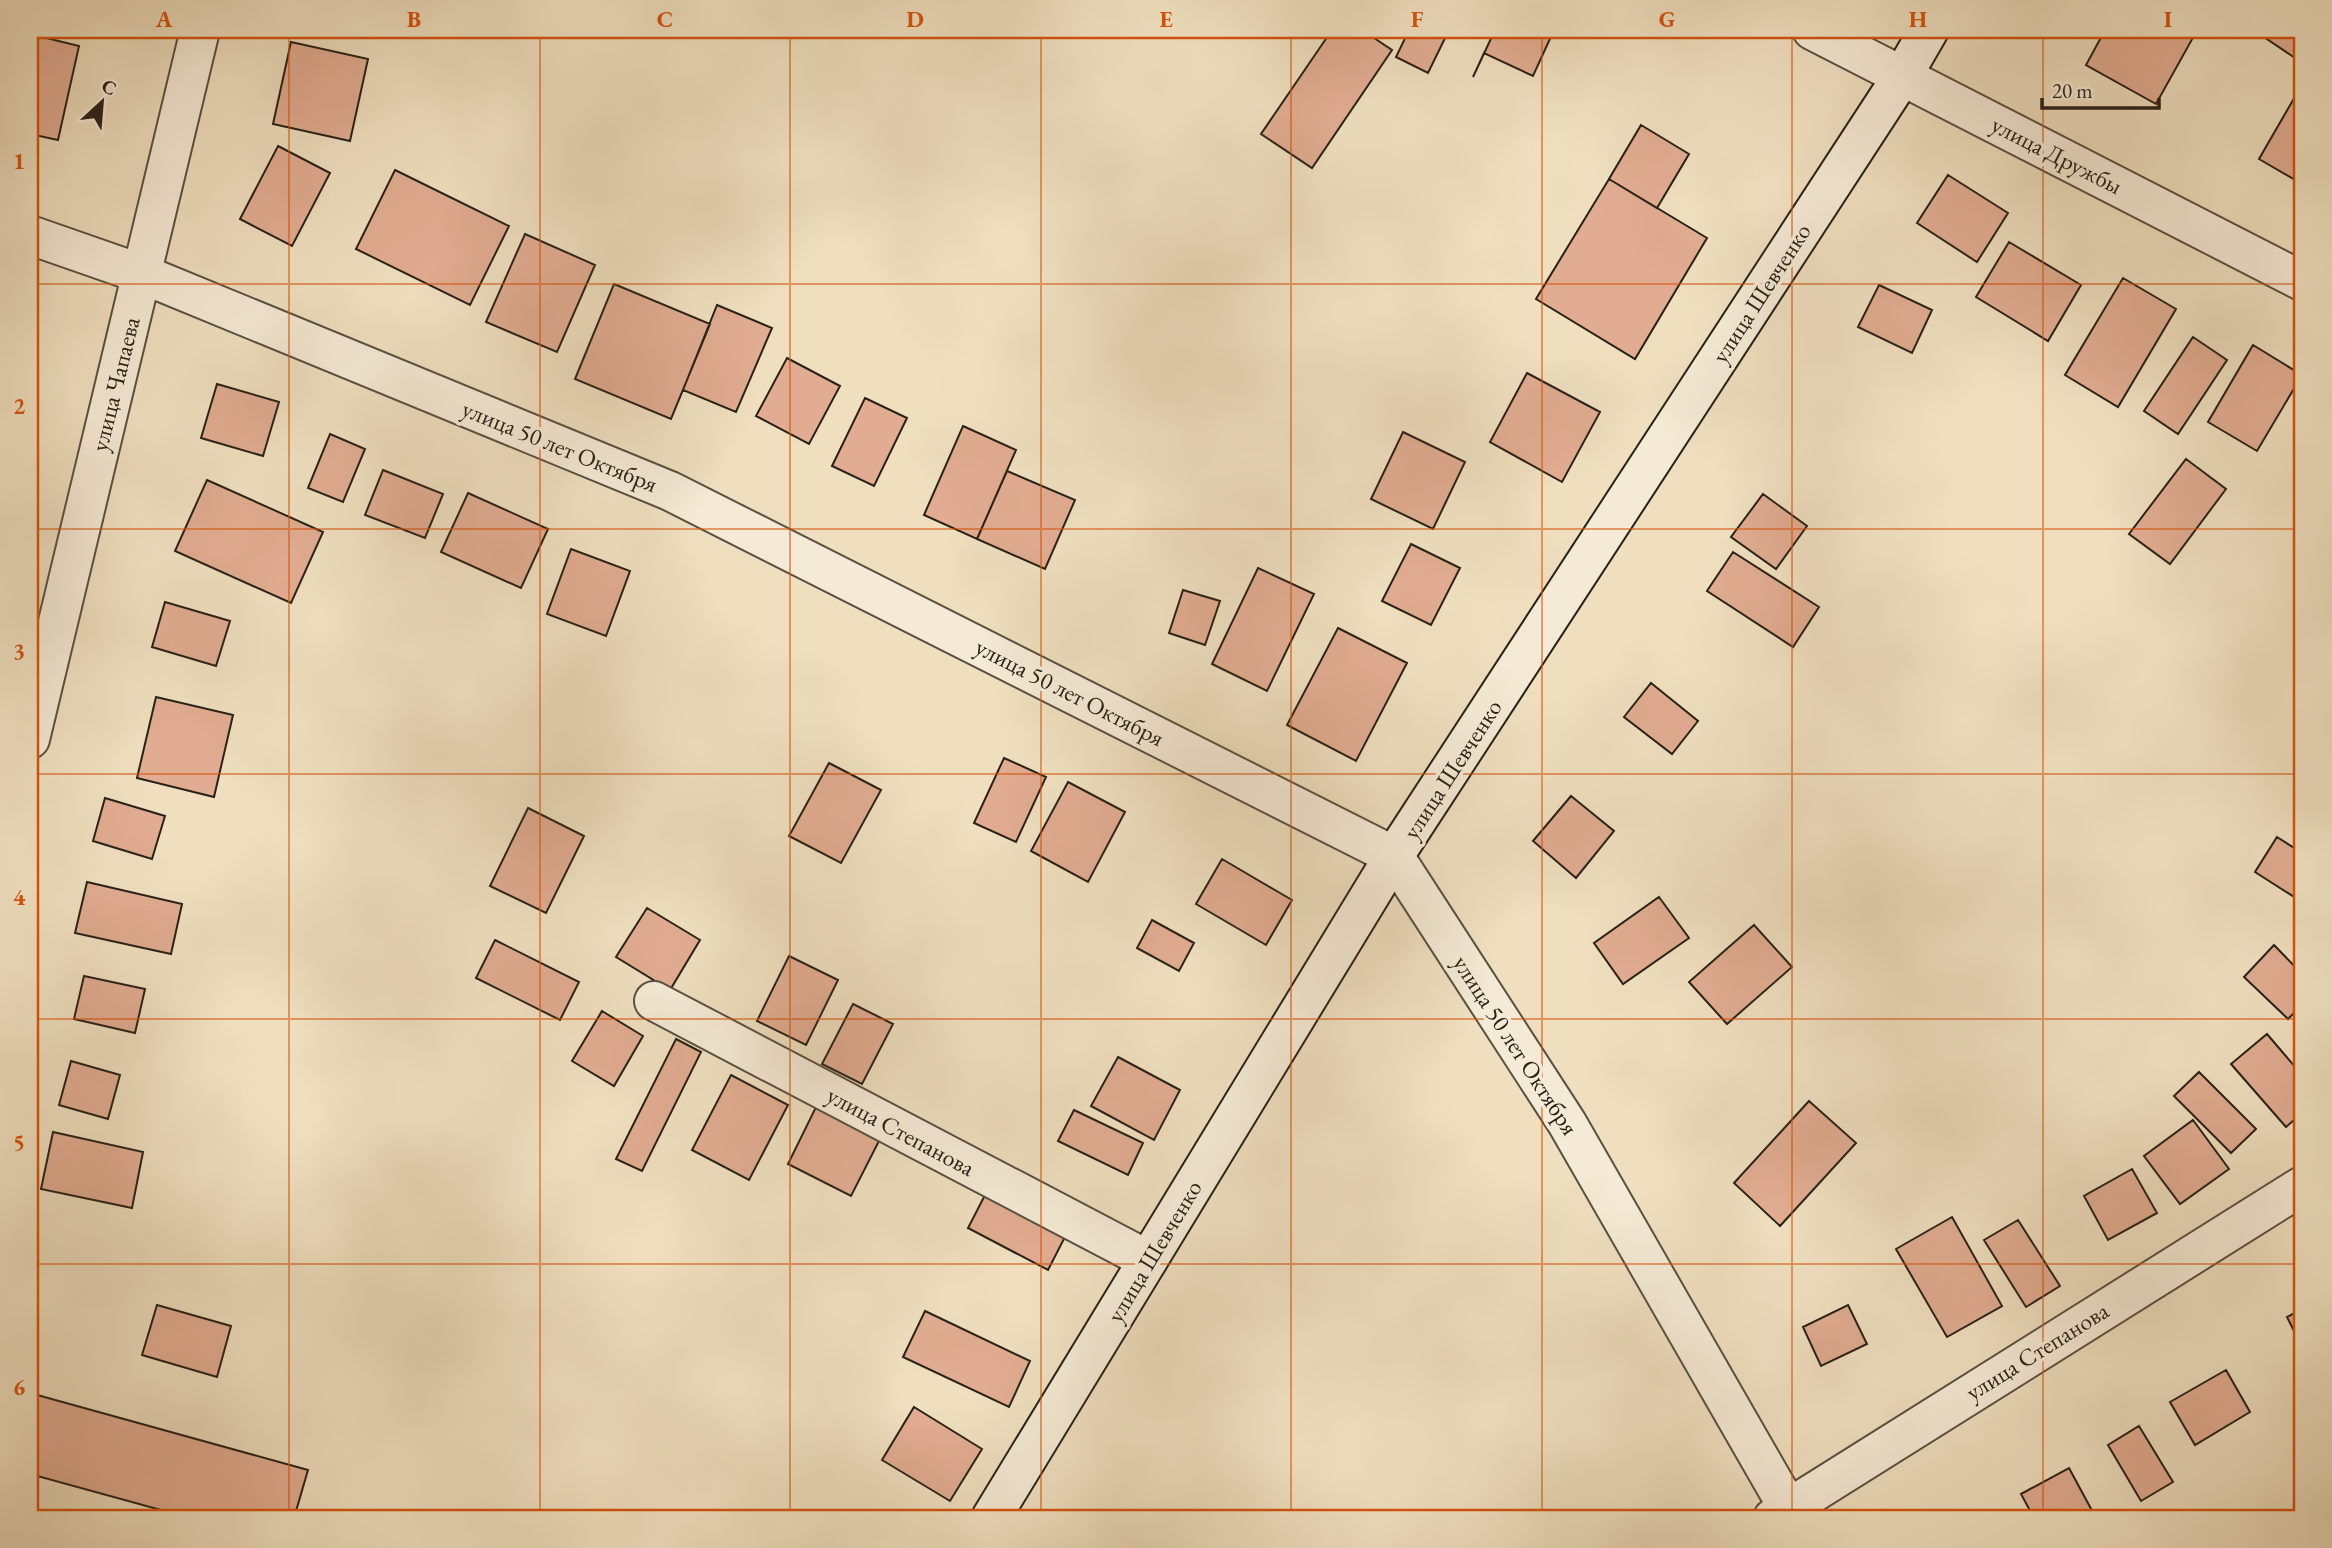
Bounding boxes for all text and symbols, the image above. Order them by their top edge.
text: A [155,4,173,34]
text: B [407,4,421,34]
text: C [657,4,673,34]
text: D [906,4,924,34]
text: E [1159,4,1173,34]
text: F [1411,4,1424,34]
text: G [1659,4,1675,34]
text: H [1909,4,1927,34]
text: I [2164,4,2172,34]
north arrow [66,66,136,136]
scale bar [2042,66,2159,110]
text: С [98,73,121,101]
text: 20 m [2052,77,2093,104]
street label: улица Дружбы [1986,109,2128,201]
text: 1 [13,146,25,176]
street label: улица Шевченко [1704,217,1818,369]
street label: улица Чапаева [83,313,147,454]
text: 2 [13,391,25,421]
street label: улица 50 лет Октября [458,393,663,499]
street label: улица 50 лет Октября [970,631,1170,753]
text: 3 [13,636,25,666]
street label: улица Шевченко [1395,693,1509,845]
text: 4 [13,882,26,912]
street label: улица 50 лет Октября [1446,949,1586,1141]
street label: улица Степанова [822,1079,981,1183]
text: 5 [13,1127,25,1157]
street label: улица Шевченко [1099,1174,1209,1328]
street label: улица Степанова [1960,1294,2115,1407]
text: 6 [13,1372,25,1402]

